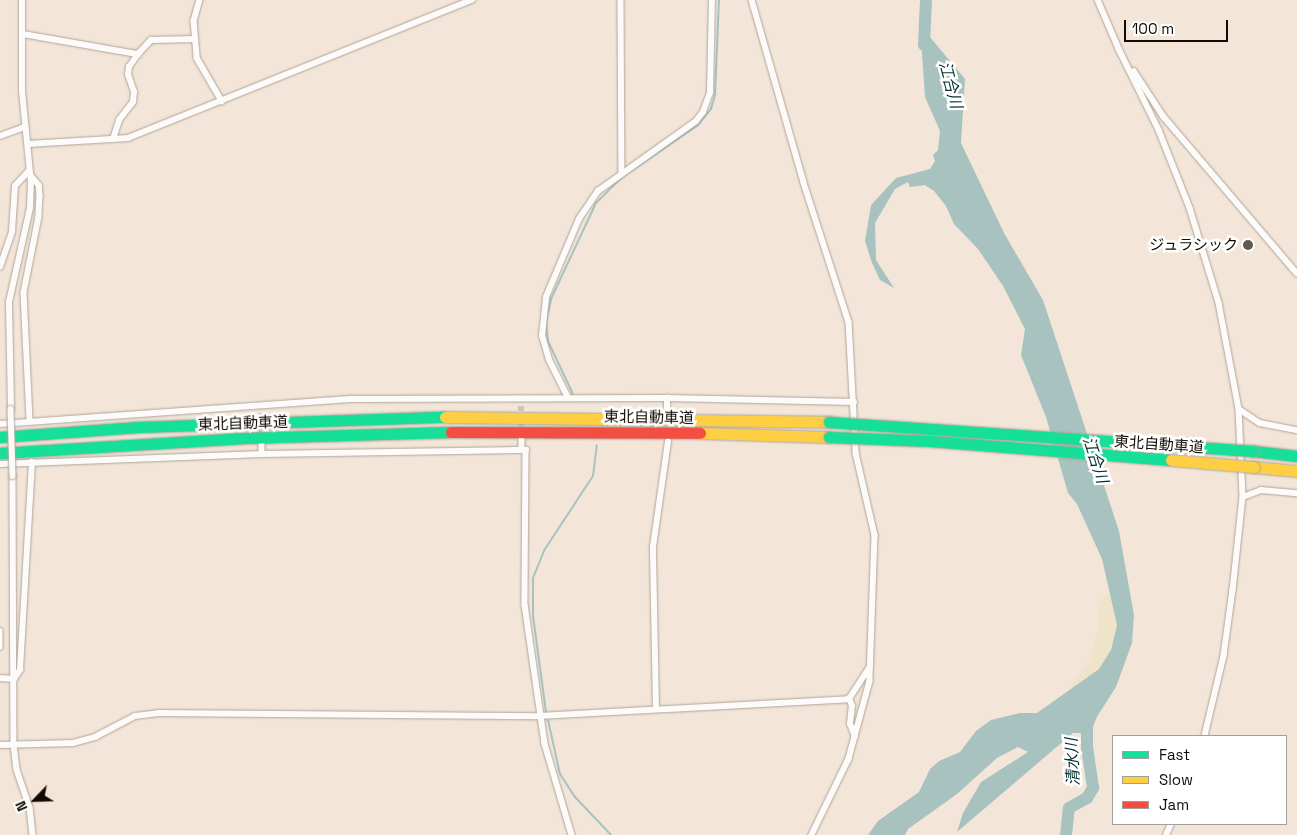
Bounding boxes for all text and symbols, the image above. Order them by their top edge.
scale bar [1127,10,1231,42]
text: 100 m [1132,19,1174,38]
water label: 江合川 [935,59,965,111]
place label: ジュラシック [1148,236,1238,254]
marker: ジュラシック [1242,239,1254,251]
street label: 東北自動車道 [604,407,694,427]
street label: 東北自動車道 [198,412,288,434]
street label: 東北自動車道 [1113,432,1205,456]
water label: 江合川 [1078,434,1112,486]
legend [1112,735,1287,825]
water label: 清水川 [1062,738,1084,786]
text: Fast [1159,745,1190,764]
text: Slow [1159,770,1193,789]
north arrow [10,775,60,825]
text: Jam [1159,795,1189,814]
text: N [11,798,31,814]

